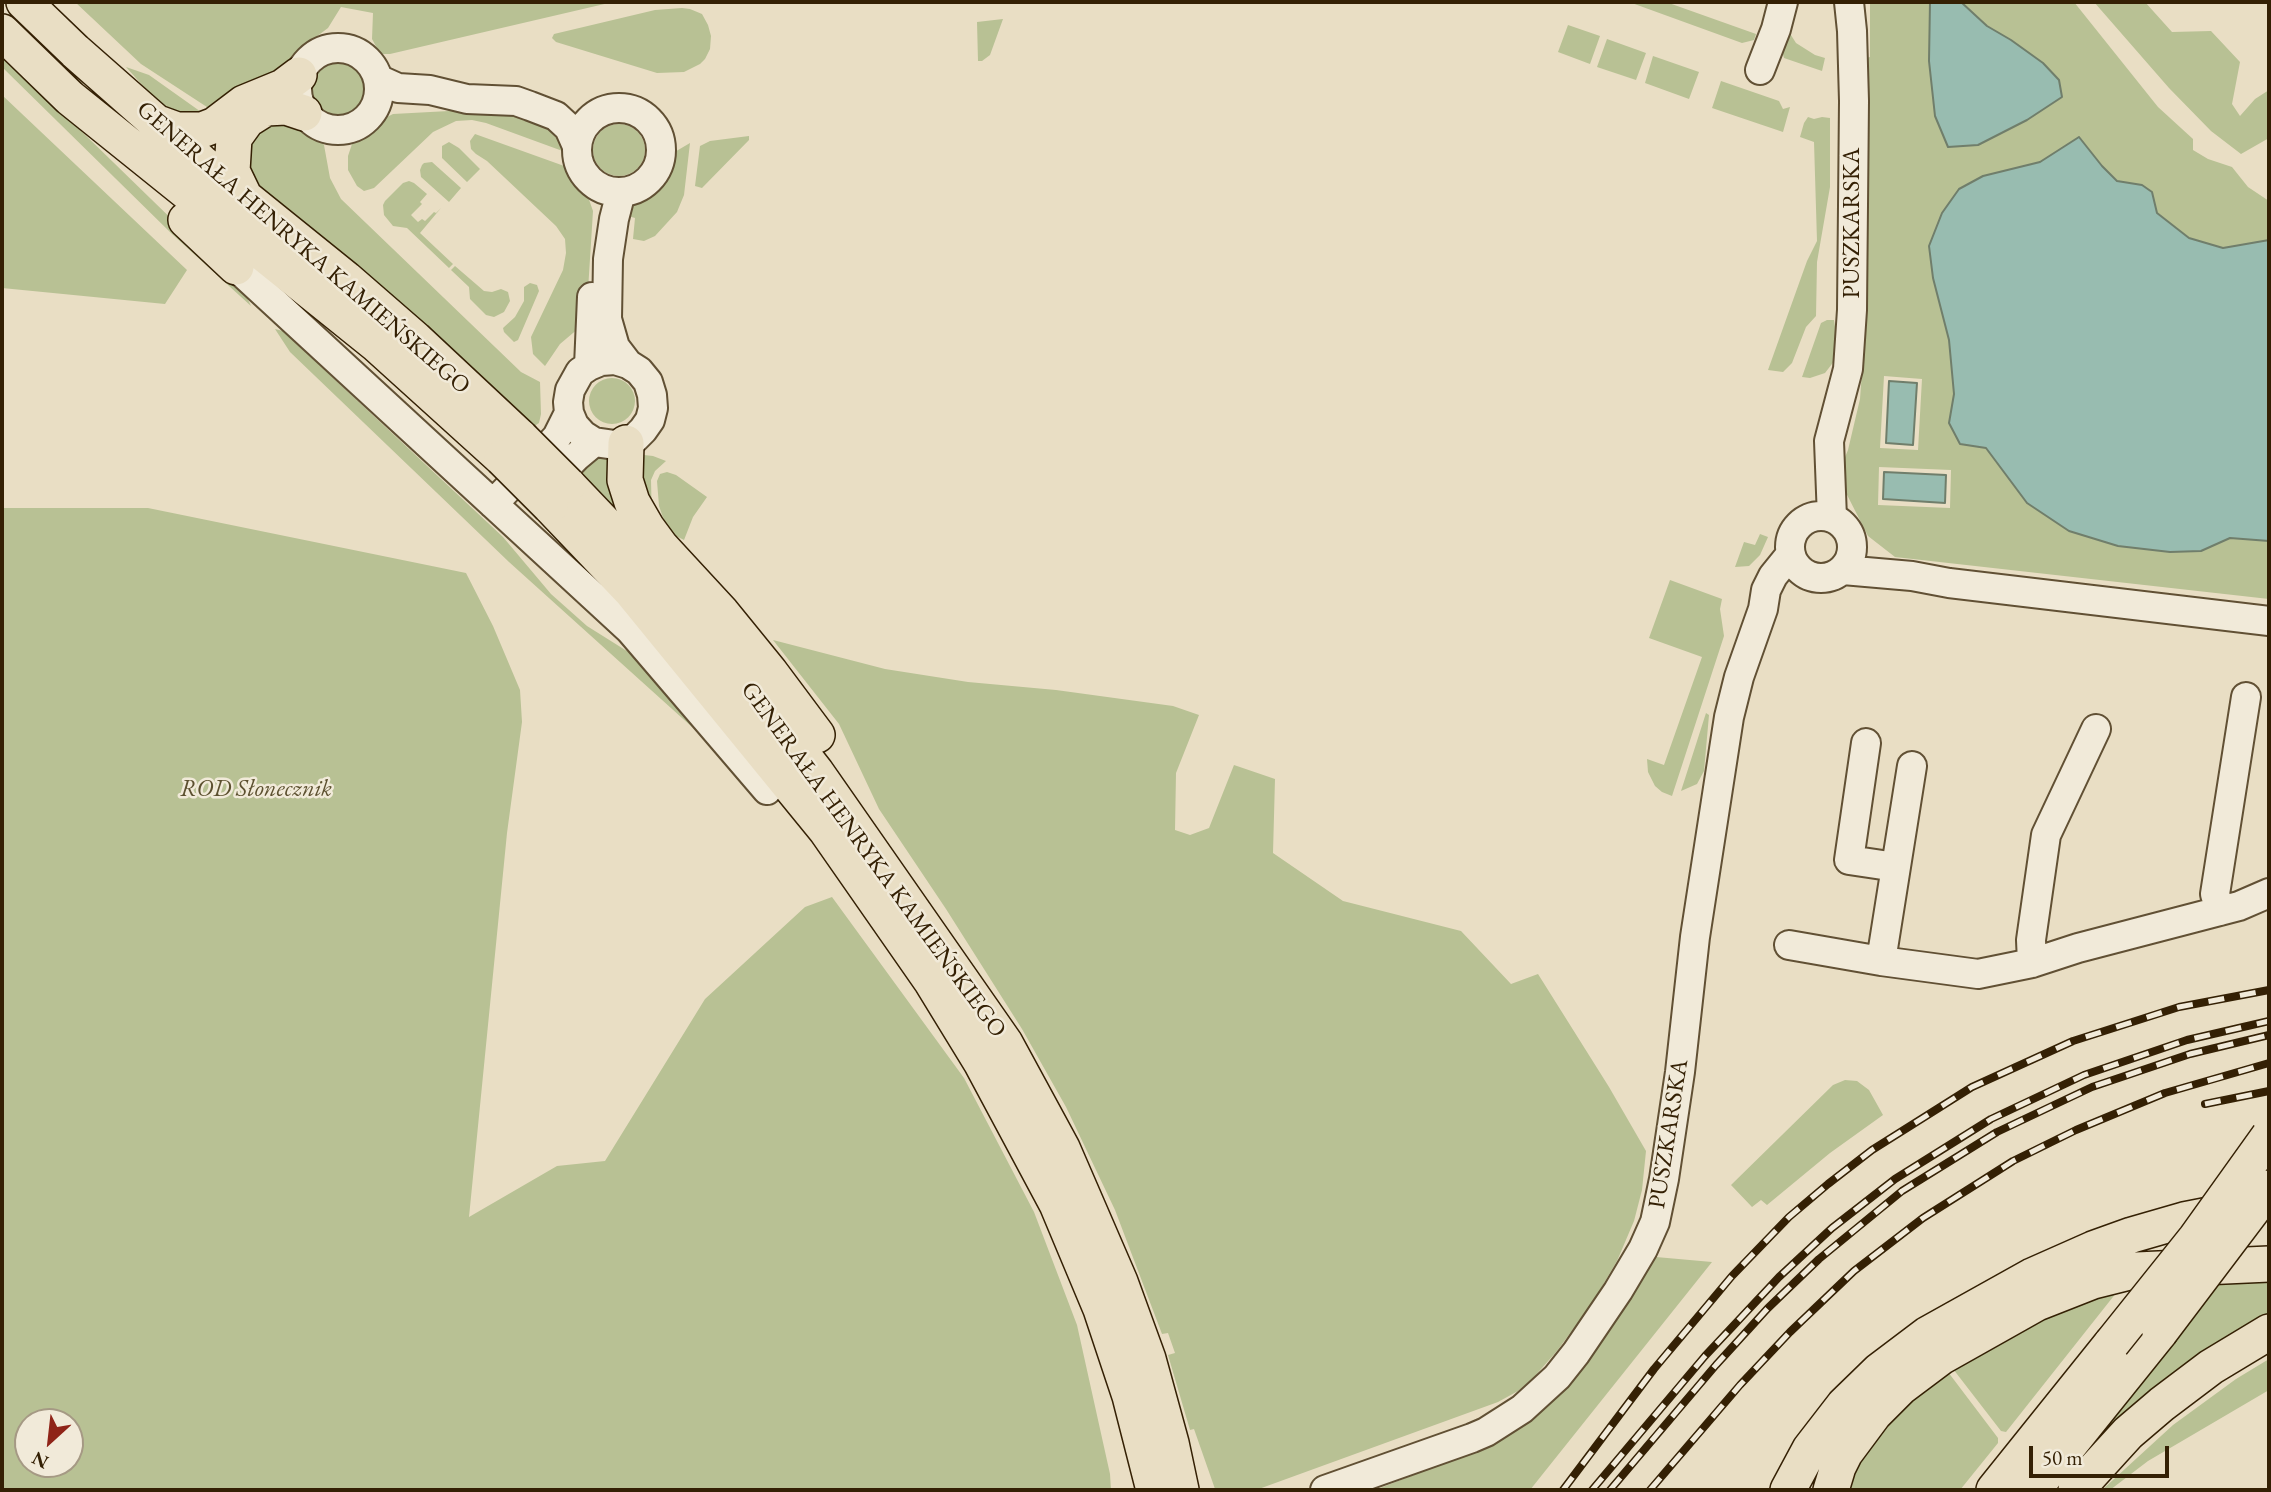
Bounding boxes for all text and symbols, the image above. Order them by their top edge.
street label: GENERAŁA HENRYKA KAMIEŃSKIEGO [130,95,476,401]
street label: PUSZKARSKA [1838,148,1866,298]
street label: GENERAŁA HENRYKA KAMIEŃSKIEGO [734,676,1012,1044]
park label: ROD Słonecznik [180,775,332,803]
street label: PUSZKARSKA [1643,1057,1695,1211]
north arrow [14,1408,84,1478]
scale bar [2033,1432,2173,1476]
text: 50 m [2042,1444,2083,1471]
text: N [28,1446,53,1475]

